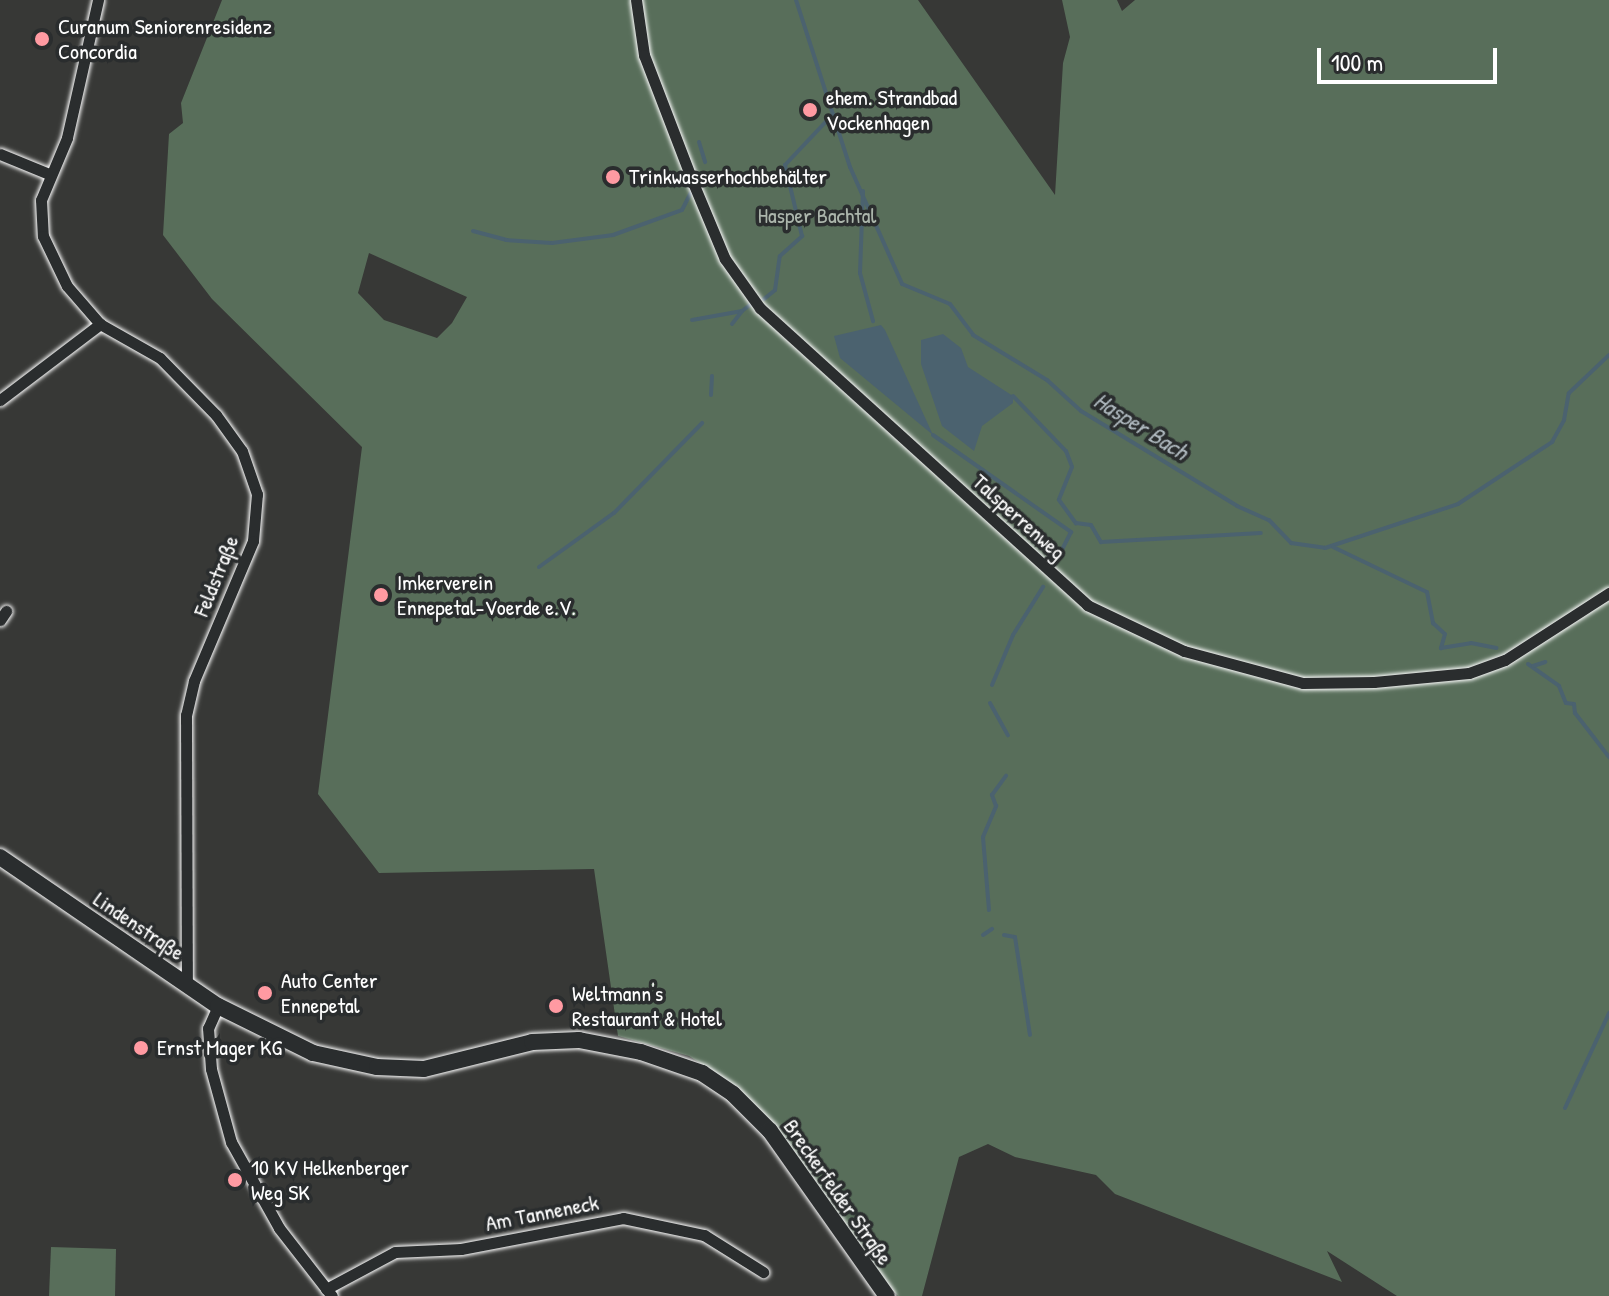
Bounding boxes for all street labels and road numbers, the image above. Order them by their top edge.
street label: Talsperrenweg [967,468,1071,566]
street label: Feldstraße [188,532,244,620]
street label: Lindenstraße [89,886,189,966]
street label: Breckerfelder Straße [778,1114,898,1270]
street label: Am Tanneneck [483,1189,601,1237]

